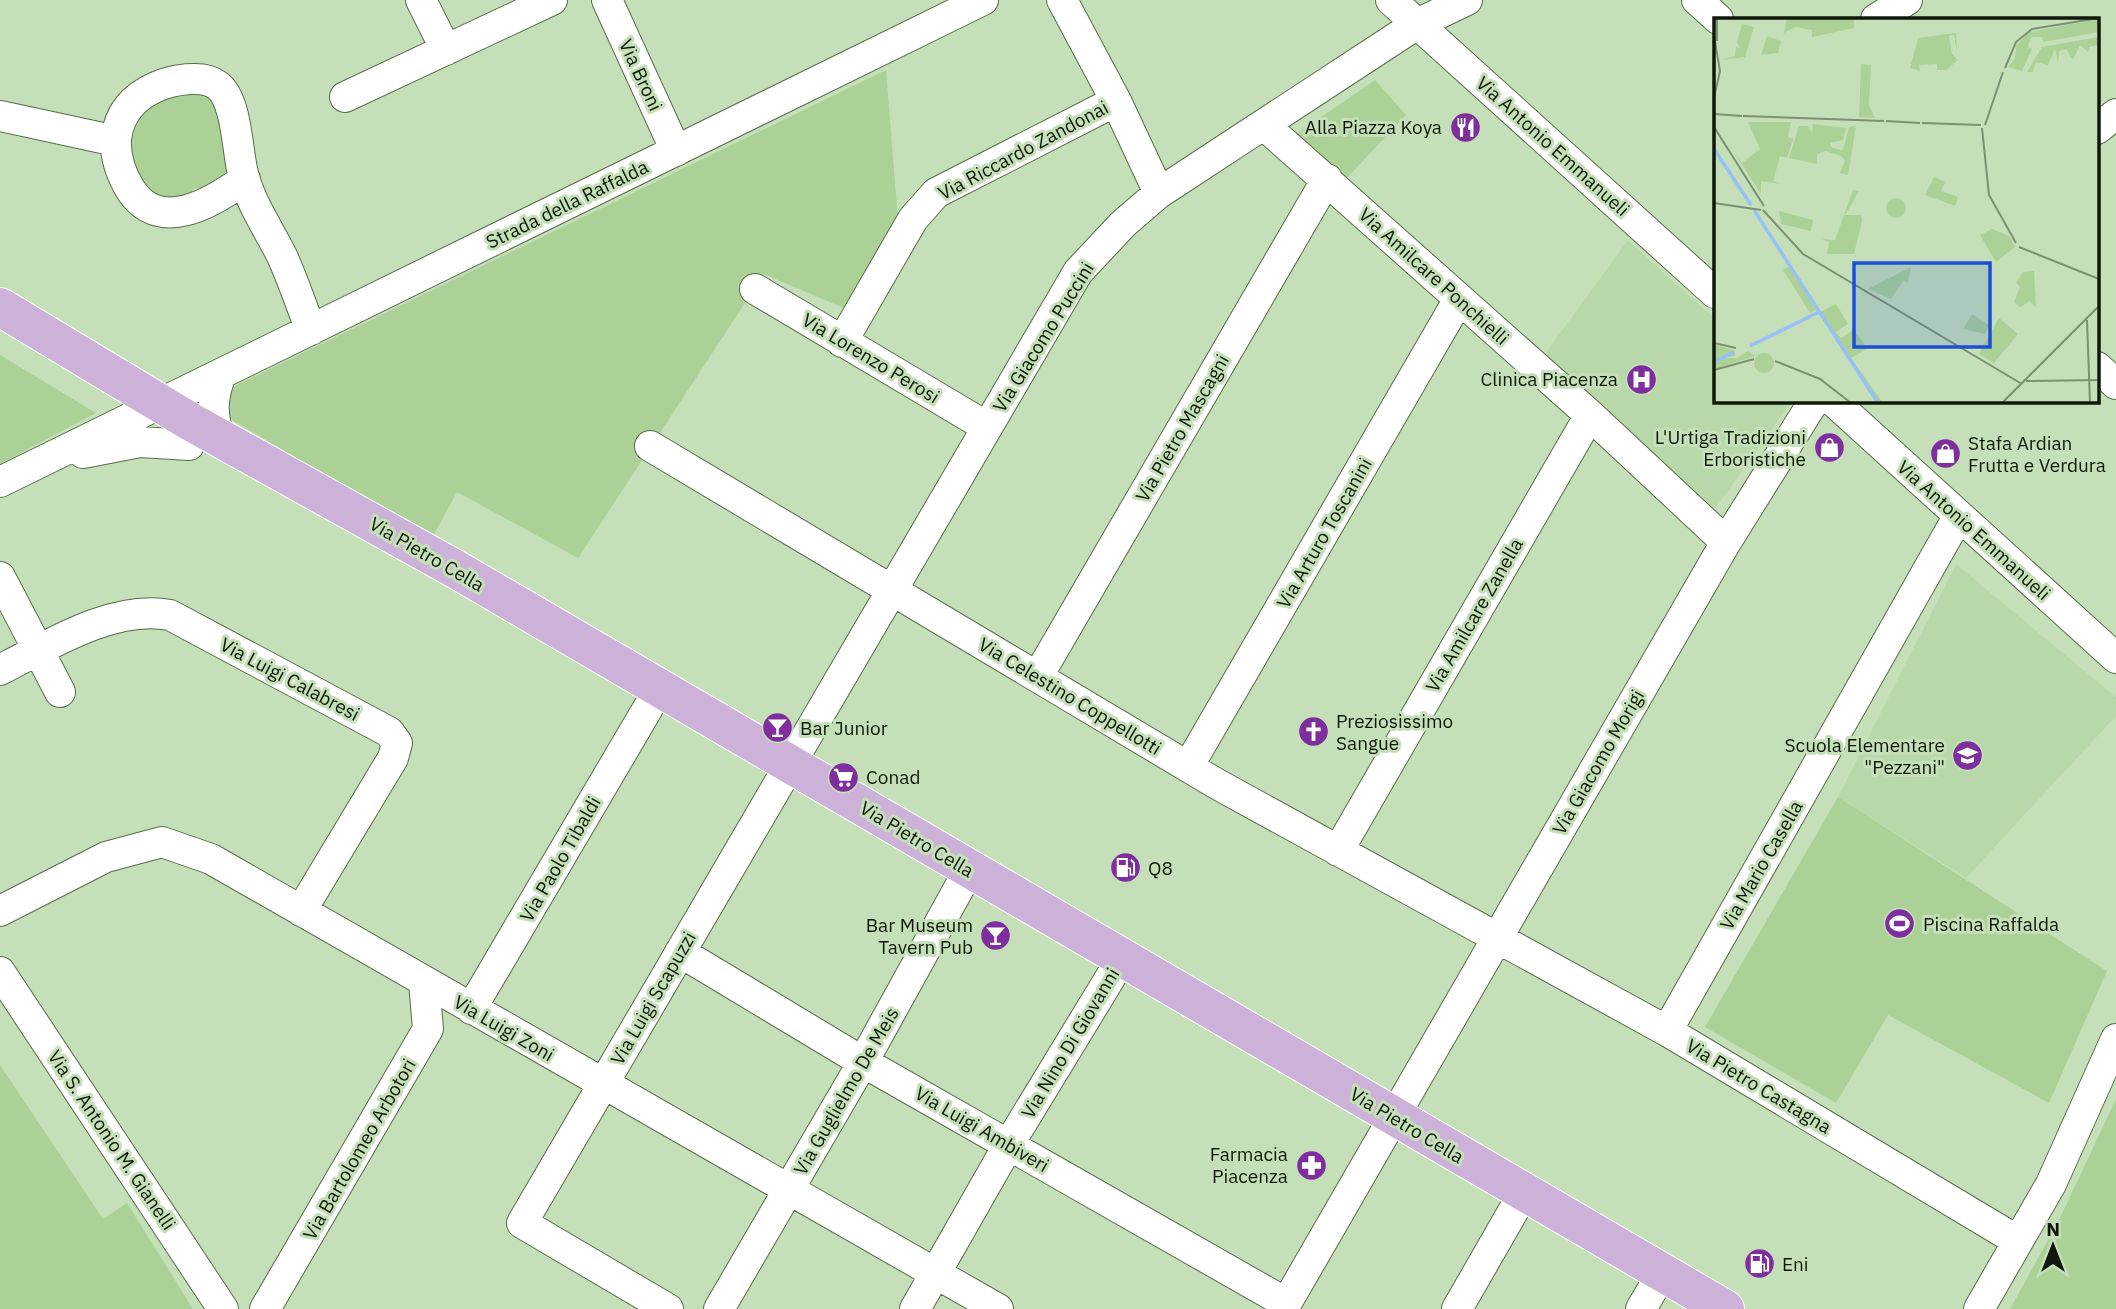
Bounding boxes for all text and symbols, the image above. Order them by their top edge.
inset map [1714,18,2098,402]
street label: Via Broni [614,35,668,115]
street label: Via Antonio Emmanueli [1471,71,1635,221]
street label: Via Riccardo Zandonai [934,95,1112,205]
restaurant icon: Alla Piazza Koya [1448,110,1482,144]
place label: Alla Piazza Koya [1305,115,1442,139]
street label: Strada della Raffalda [482,154,652,254]
street label: Via Amilcare Ponchielli [1354,202,1514,350]
street label: Via Giacomo Puccini [987,258,1099,416]
street label: Via Lorenzo Perosi [798,308,944,408]
street label: Via Pietro Mascagni [1130,350,1234,506]
hospital icon: Clinica Piacenza [1624,362,1658,396]
place label: Clinica Piacenza [1481,367,1618,391]
place label: L'Urtiga Tradizioni Erboristiche [1655,425,1806,471]
shop icon: L'Urtiga Tradizioni Erboristiche [1812,431,1846,465]
place label: Stafa Ardian Frutta e Verdura [1968,431,2106,477]
shop icon: Stafa Ardian Frutta e Verdura [1928,437,1962,471]
street label: Via Arturo Toscanini [1271,453,1377,613]
street label: Via Antonio Emmanueli [1892,455,2056,605]
street label: Via Pietro Cella [365,511,489,597]
street label: Via Amilcare Zanella [1420,534,1528,696]
street label: Via Luigi Calabresi [216,632,364,726]
street label: Via Celestino Coppellotti [974,632,1166,760]
street label: Via Giacomo Morigi [1547,685,1649,839]
place label: Preziosissimo Sangue [1336,709,1453,755]
bar icon: Bar Junior [760,711,794,745]
church icon: Preziosissimo Sangue [1296,715,1330,749]
place label: Bar Junior [800,716,888,740]
place label: Scuola Elementare "Pezzani" [1785,733,1945,779]
school or university icon: Scuola Elementare "Pezzani" [1951,739,1985,773]
supermarket icon: Conad [826,760,860,794]
place label: Conad [866,765,920,789]
street label: Via Paolo Tibaldi [514,792,606,926]
street label: Via Pietro Cella [856,796,978,882]
street label: Via Mario Casella [1714,796,1808,934]
fuel station icon: Q8 [1108,851,1142,885]
place label: Q8 [1148,856,1173,880]
sports icon: Piscina Raffalda [1883,907,1917,941]
place label: Piscina Raffalda [1923,912,2059,936]
place label: Bar Museum Tavern Pub [866,913,973,959]
bar icon: Bar Museum Tavern Pub [979,919,1013,953]
street label: Via Luigi Scapuzzi [605,927,701,1069]
street label: Via Nino Di Giovanni [1016,963,1124,1123]
street label: Via Luigi Zoni [449,990,559,1066]
street label: Via Guglielmo De Meis [788,1003,904,1179]
street label: Via Pietro Castagna [1682,1033,1836,1139]
street label: Via S. Antonio M. Gianelli [43,1045,181,1235]
street label: Via Bartolomeo Arbotori [297,1054,421,1244]
street label: Via Luigi Ambiveri [911,1081,1053,1177]
street label: Via Pietro Cella [1346,1082,1468,1168]
place label: Farmacia Piacenza [1210,1142,1288,1188]
pharmacy icon: Farmacia Piacenza [1294,1148,1328,1182]
north arrow [2018,1211,2088,1281]
text: N [2046,1217,2060,1241]
fuel station icon: Eni [1742,1247,1776,1281]
place label: Eni [1782,1252,1809,1276]

